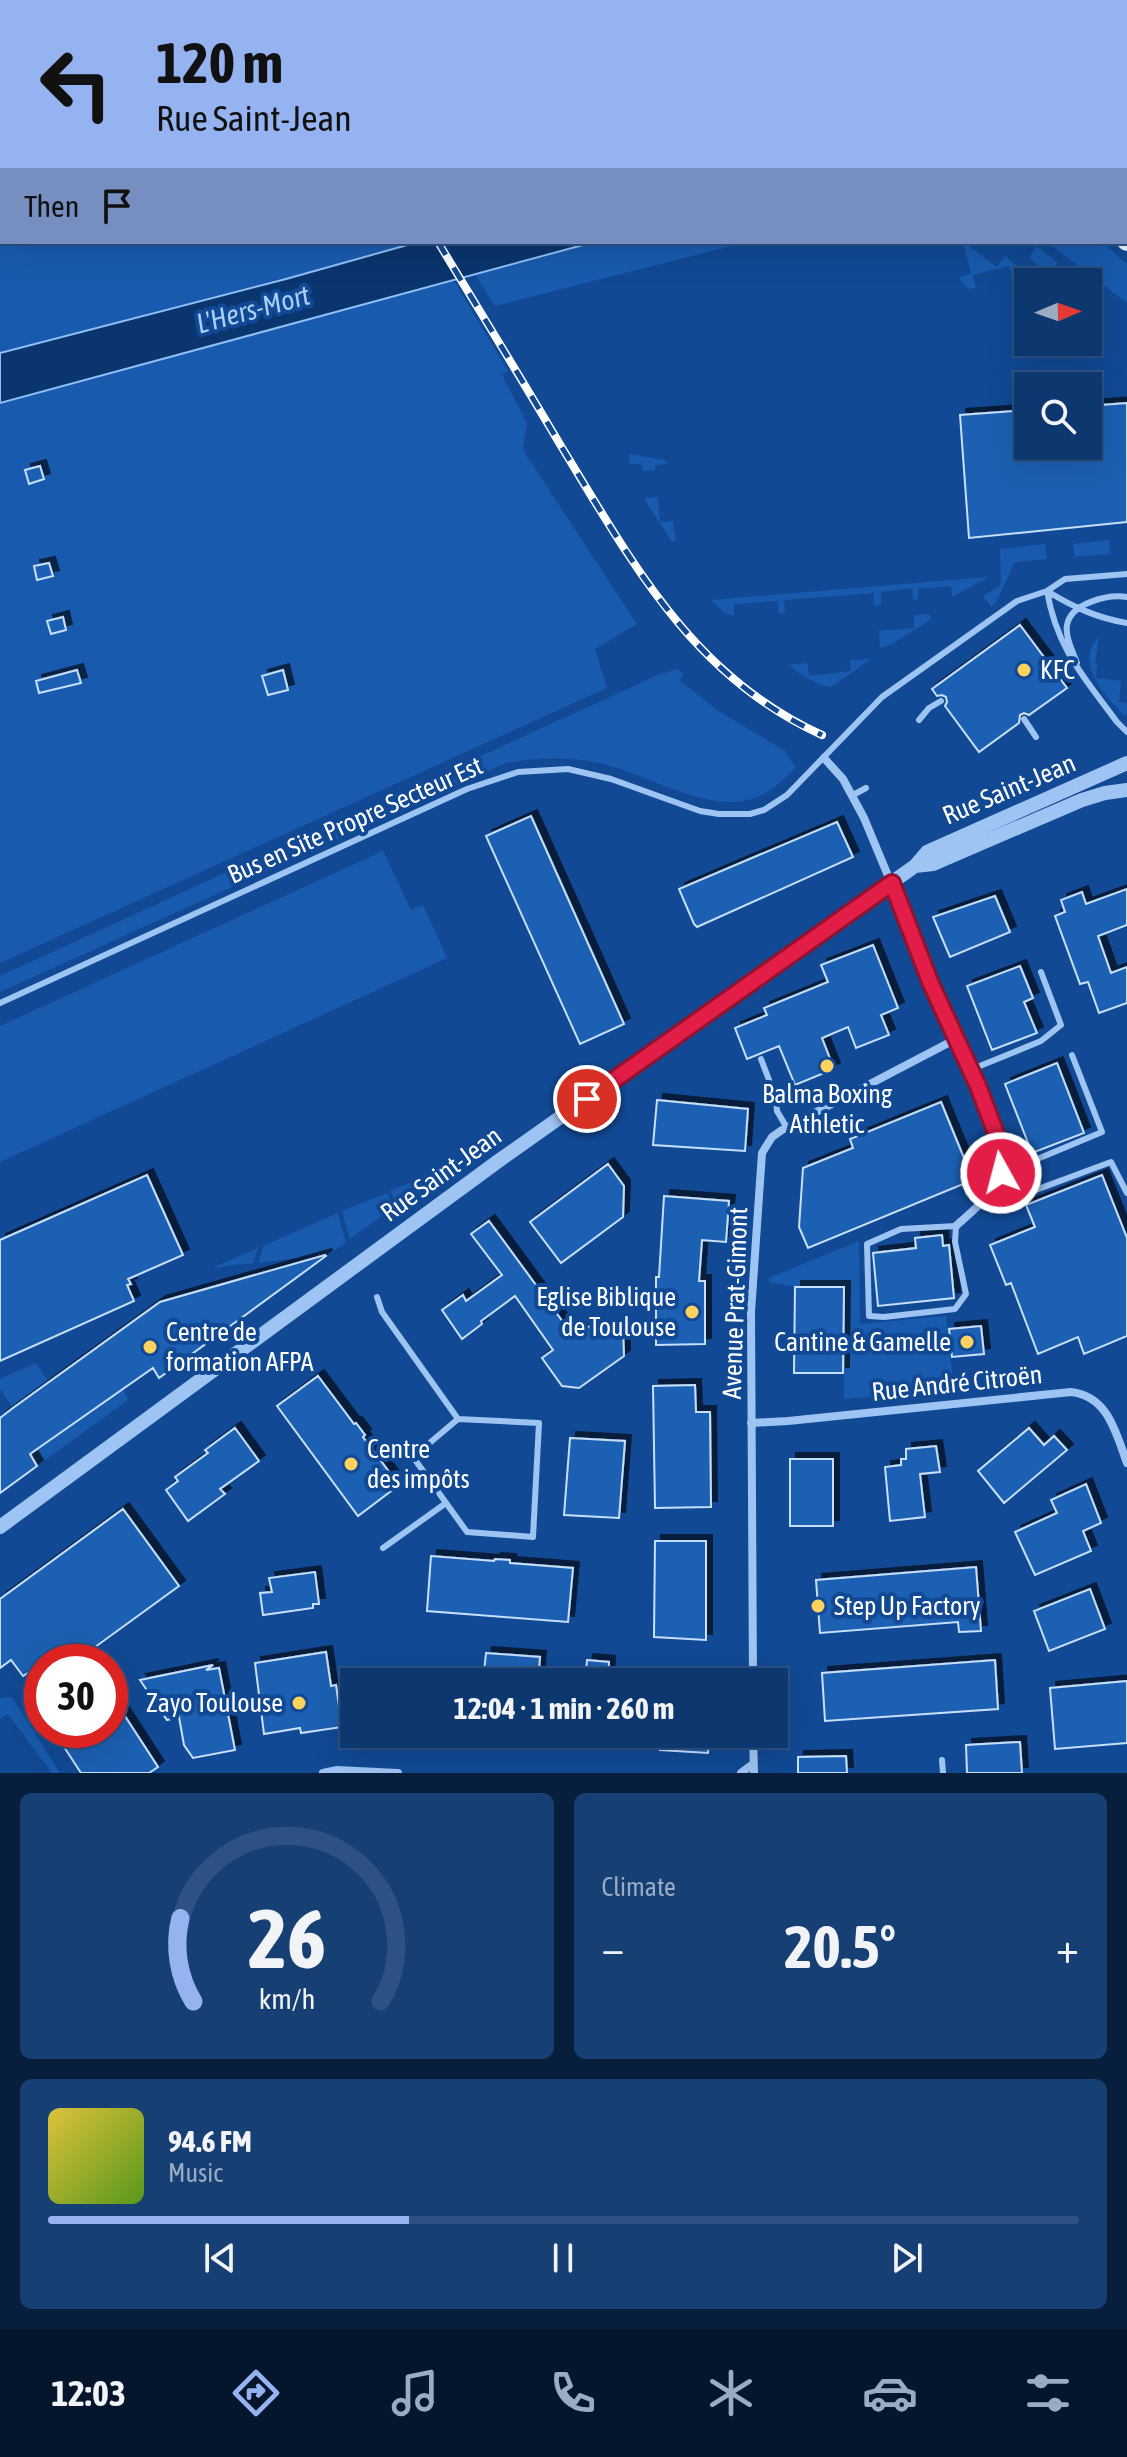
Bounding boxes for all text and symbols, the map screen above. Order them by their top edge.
text: 120 m [156,31,283,95]
icon: left [24,32,128,136]
text: Rue Saint-Jean [156,97,352,139]
icon: arrive [95,184,139,228]
text: Then [24,189,79,223]
north arrow [1014,268,1102,356]
map controls [1014,268,1102,460]
water label: L'Hers-Mort [193,279,313,339]
button: search [1014,372,1102,460]
place label: KFC [1040,655,1075,685]
marker: KFC [1015,661,1033,679]
street label: Rue Saint-Jean [938,748,1080,830]
street label: Bus en Site Propre Secteur Est [223,750,487,890]
marker: Balma Boxing Athletic [818,1057,836,1075]
pin [553,1065,621,1133]
icon: arrive [565,1077,609,1121]
place label: Balma Boxing Athletic [762,1079,893,1139]
street label: Rue Saint-Jean [375,1120,507,1228]
position arrow [959,1131,1043,1215]
street label: Avenue Prat-Gimont [717,1206,753,1400]
place label: Eglise Biblique de Toulouse [536,1282,676,1342]
marker: Eglise Biblique de Toulouse [683,1303,701,1321]
place label: Centre de formation AFPA [166,1317,314,1377]
place label: Cantine & Gamelle [774,1327,951,1357]
marker: Cantine & Gamelle [958,1333,976,1351]
marker: Centre de formation AFPA [141,1338,159,1356]
street label: Rue André Citroën [870,1359,1044,1407]
place label: Centre des impôts [367,1434,470,1494]
marker: Centre des impôts [342,1455,360,1473]
place label: Step Up Factory [834,1591,981,1621]
marker: Step Up Factory [809,1597,827,1615]
speed limit sign: 30 [24,1644,128,1748]
place label: Zayo Toulouse [146,1688,283,1718]
text: 12:04 · 1 min · 260 m [454,1691,674,1725]
marker: Zayo Toulouse [290,1694,308,1712]
text: Climate [602,1872,676,1902]
text: 26 [248,1890,326,1986]
text: 20.5° [784,1912,896,1981]
text: − [602,1922,624,1972]
text: + [1056,1922,1079,1972]
text: km/h [258,1982,315,2015]
text: 94.6 FM [168,2124,252,2158]
text: Music [168,2158,223,2188]
icon: previous [198,2236,242,2280]
icon: pause [541,2236,585,2280]
icon: next [885,2236,929,2280]
icon: directions [228,2365,284,2421]
icon: music [387,2365,443,2421]
icon: phone [545,2365,601,2421]
icon: climate [703,2365,759,2421]
icon: car [862,2365,918,2421]
icon: filters [1020,2365,1076,2421]
text: 12:03 [51,2372,126,2414]

